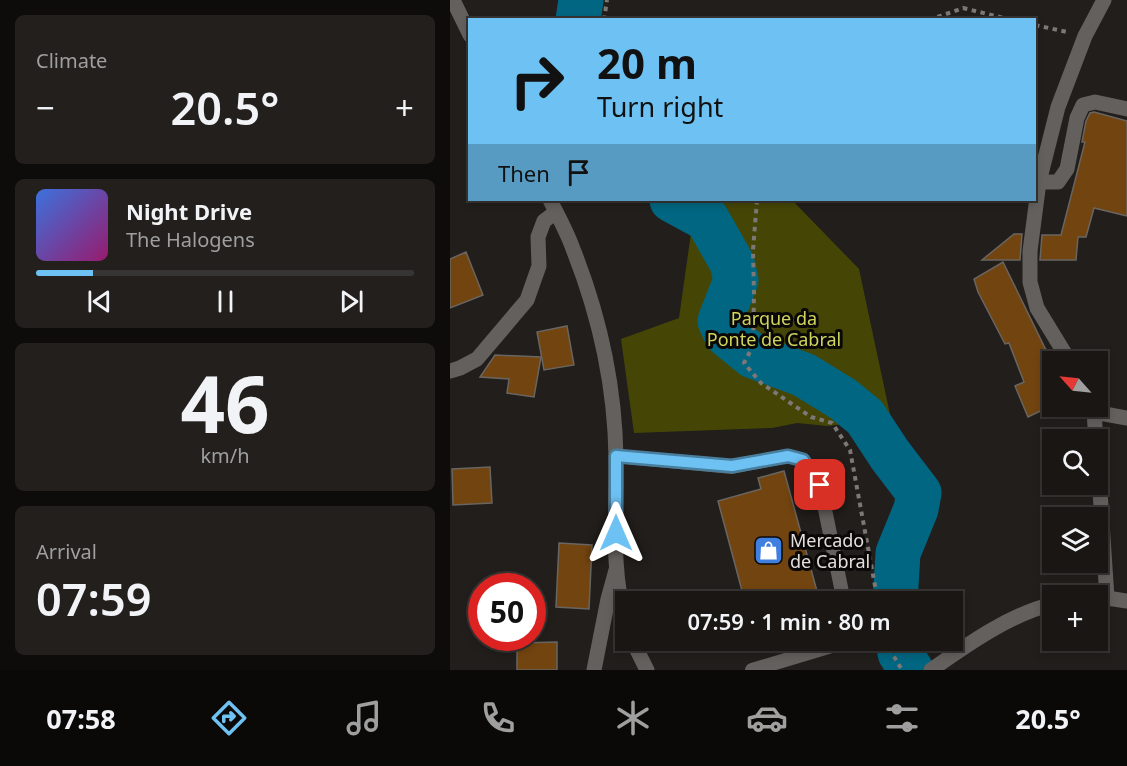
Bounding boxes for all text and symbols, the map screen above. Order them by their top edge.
text: 20 m [597,34,697,91]
icon: right [498,42,576,120]
text: Climate [36,47,107,74]
text: 20.5° [171,77,279,138]
text: − [36,85,55,130]
text: + [395,85,414,130]
text: Turn right [597,88,723,125]
icon: arrive [562,156,595,189]
text: Then [498,158,550,188]
text: Night Drive [126,196,252,226]
text: The Halogens [126,226,255,253]
icon: previous [83,285,116,318]
icon: pause [209,285,242,318]
icon: next [335,285,368,318]
park label: Parque da Ponte de Cabral [707,306,841,351]
text: 46 [180,350,270,456]
north arrow [1042,351,1108,417]
map controls [1042,351,1108,651]
button: search [1042,429,1108,495]
text: km/h [200,442,250,469]
pin [794,459,845,510]
icon: arrive [803,468,836,501]
position arrow [584,501,648,565]
button: layers [1042,507,1108,573]
place label: Mercado de Cabral [790,528,870,573]
shop icon: Mercado de Cabral [753,535,785,567]
text: Arrival [36,538,97,565]
text: 07:59 [36,568,151,629]
speed limit sign: 50 [468,573,546,651]
button: + [1042,585,1108,651]
text: 07:59 · 1 min · 80 m [687,606,891,636]
icon: directions [208,697,250,739]
icon: music [343,697,385,739]
icon: phone [477,697,519,739]
icon: climate [612,697,654,739]
icon: car [746,697,788,739]
icon: filters [881,697,923,739]
text: 07:58 [46,700,116,737]
text: 20.5° [1015,700,1081,737]

